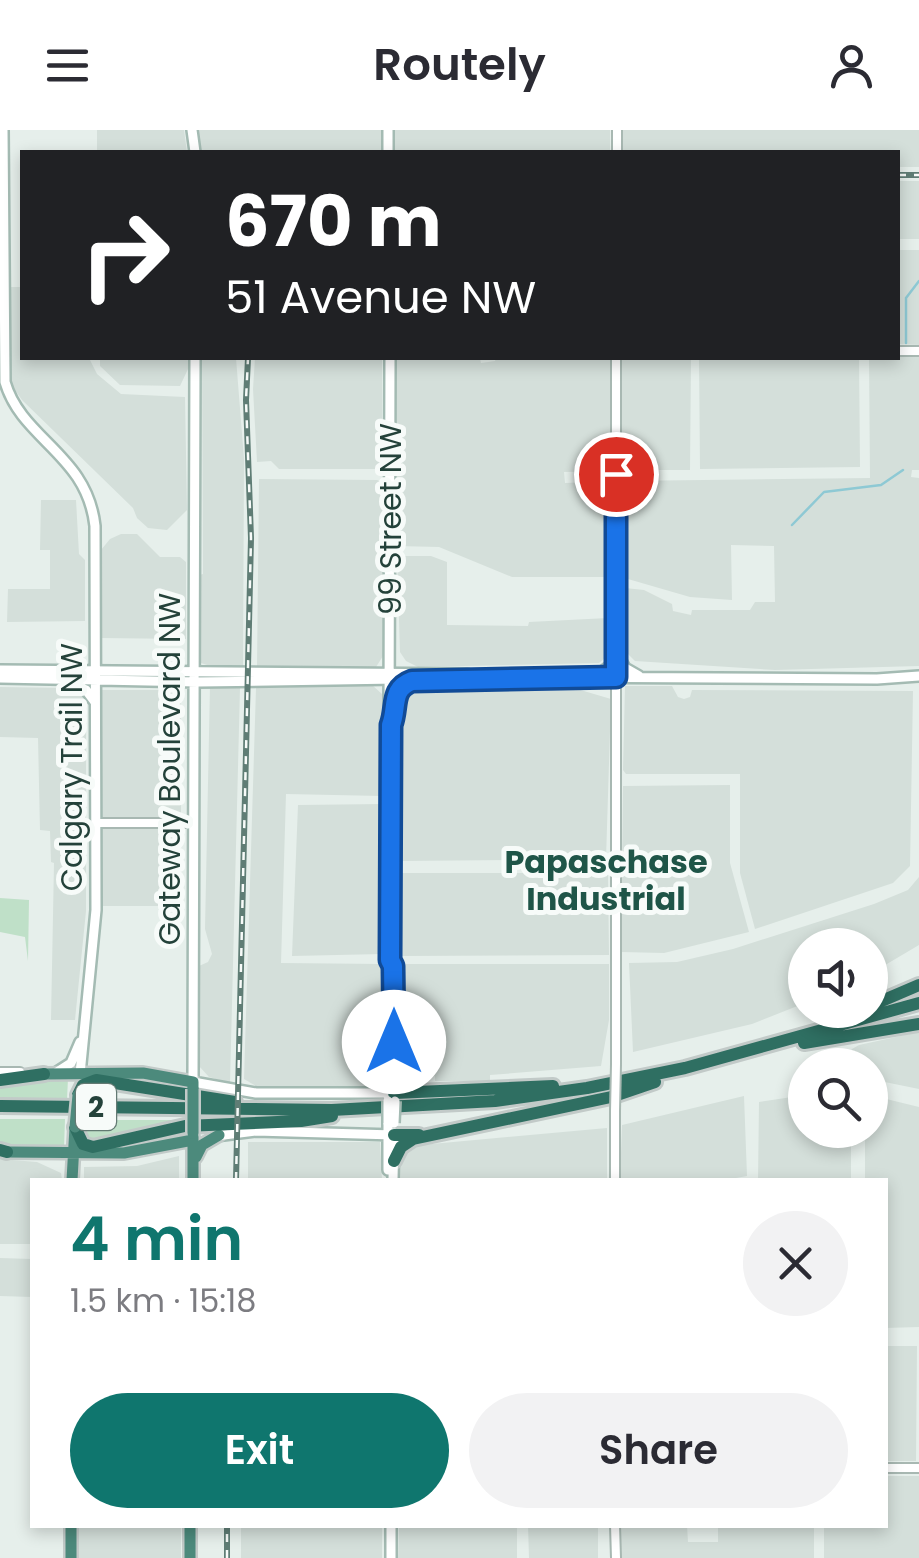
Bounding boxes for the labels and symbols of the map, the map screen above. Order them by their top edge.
street label: 99 Street NW [369,423,412,615]
pin [574,432,659,517]
street label: Gateway Boulevard NW [148,593,191,945]
street label: Calgary Trail NW [50,643,93,891]
district label: Papaschase Industrial [504,839,708,921]
position arrow [342,990,446,1094]
road number: 2 [76,1084,116,1130]

